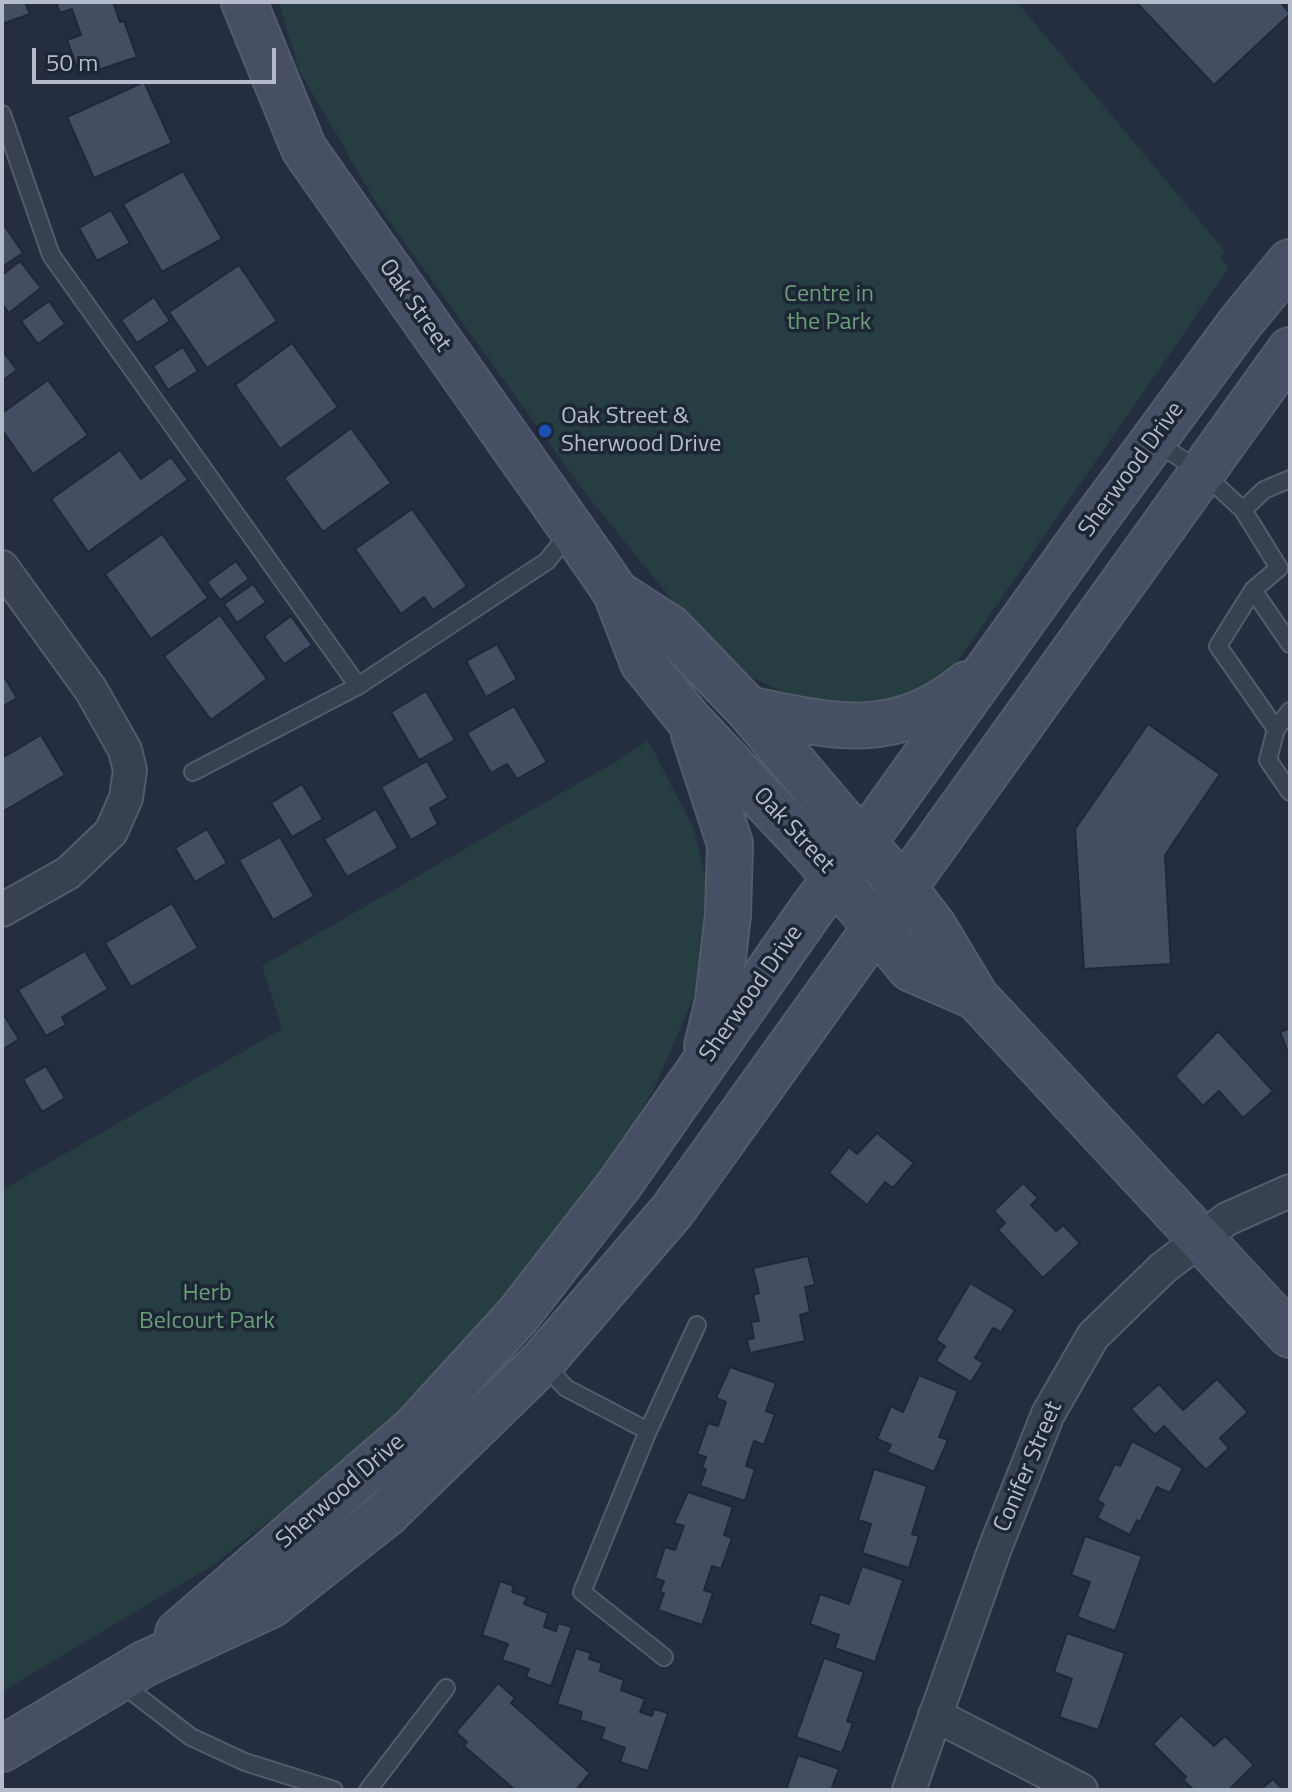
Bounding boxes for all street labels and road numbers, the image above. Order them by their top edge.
street label: Oak Street [372,254,456,358]
street label: Sherwood Drive [1073,397,1191,543]
street label: Oak Street [746,782,840,880]
street label: Sherwood Drive [694,920,810,1068]
street label: Conifer Street [989,1397,1069,1537]
street label: Sherwood Drive [271,1429,411,1555]

